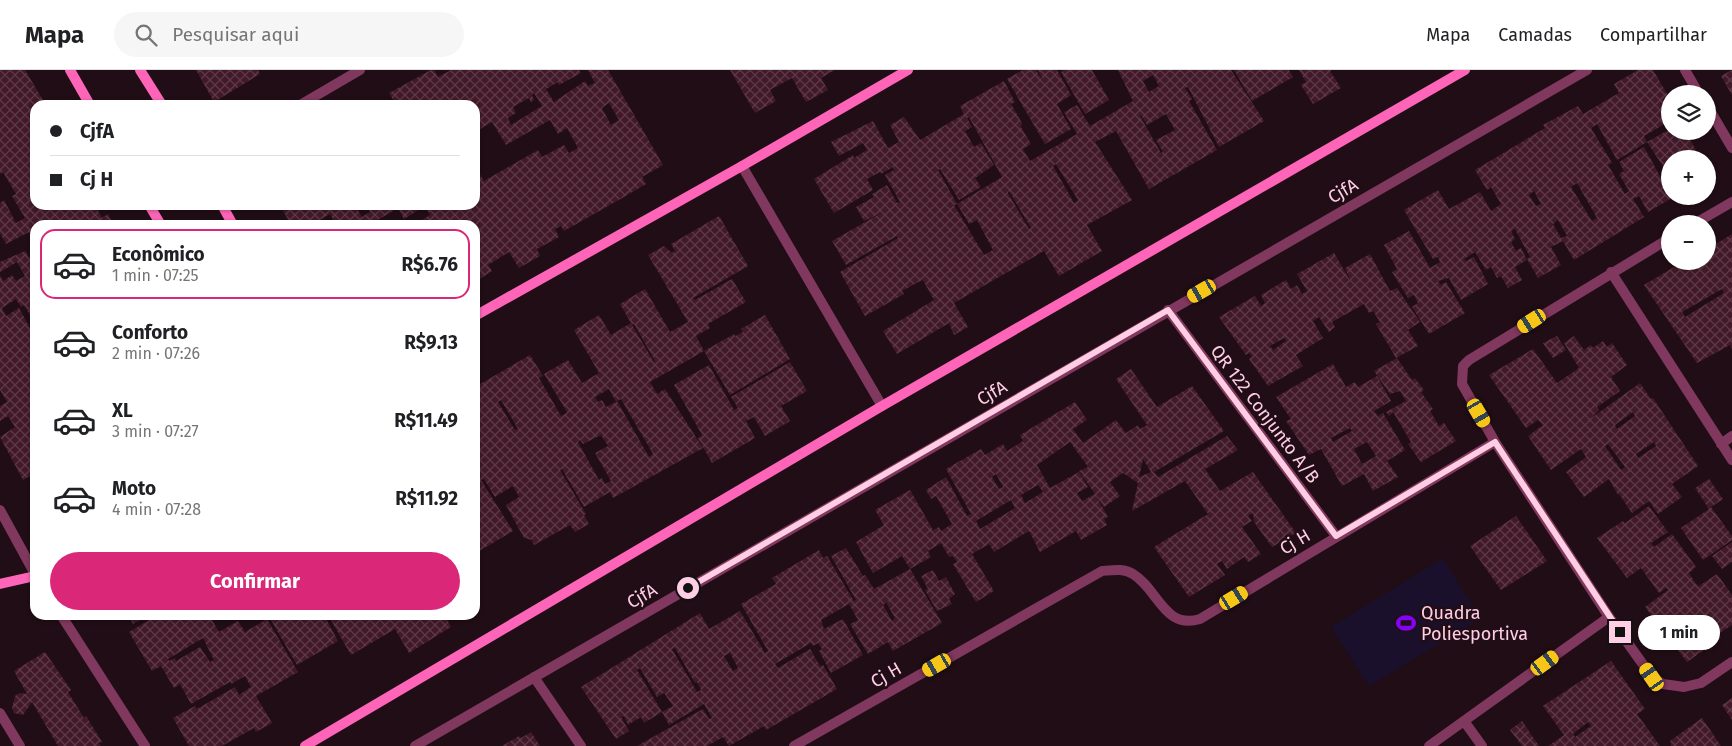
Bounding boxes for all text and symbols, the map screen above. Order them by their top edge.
search box [114,12,464,57]
text: Mapa [25,21,84,49]
icon: search [132,21,160,49]
text: Pesquisar aqui [172,23,299,46]
text: Mapa [1426,24,1470,46]
text: Camadas [1498,24,1572,46]
text: Compartilhar [1600,24,1707,46]
map controls [1661,85,1716,270]
button: layers [1661,85,1716,140]
text: CjfA [80,120,114,143]
button: + [1661,150,1716,205]
text: Cj H [80,168,113,191]
street label: CjfA [1324,173,1363,208]
button: − [1661,215,1716,270]
icon: car [52,242,97,287]
text: Econômico [112,243,205,266]
text: R$6.76 [401,253,458,276]
text: 1 min · 07:25 [112,266,199,285]
car [1185,277,1218,305]
car [1515,307,1548,335]
icon: car [52,320,97,365]
text: Conforto [112,321,188,344]
text: R$9.13 [404,331,458,354]
street label: QR 122 Conjunto A/B [1206,341,1324,488]
text: 2 min · 07:26 [112,344,200,363]
street label: CjfA [973,375,1012,410]
car [1465,396,1492,430]
icon: car [52,398,97,443]
text: XL [112,399,133,422]
text: R$11.49 [394,409,458,432]
text: 3 min · 07:27 [112,422,199,441]
icon: car [52,476,97,521]
text: Moto [112,477,156,500]
text: R$11.92 [395,487,458,510]
text: 4 min · 07:28 [112,500,201,519]
street label: Cj H [1276,524,1314,560]
button: Confirmar [50,552,460,610]
route start [677,577,699,599]
street label: CjfA [623,578,662,613]
car [1217,584,1250,612]
place label: Quadra Poliesportiva [1421,602,1528,645]
sports icon: Quadra Poliesportiva [1395,612,1417,634]
callout: 1 min [1638,614,1720,650]
route end [1609,621,1631,643]
text: 1 min [1660,623,1698,642]
car [1528,648,1561,678]
car [920,651,953,679]
street label: Cj H [867,658,905,692]
car [1637,660,1666,694]

